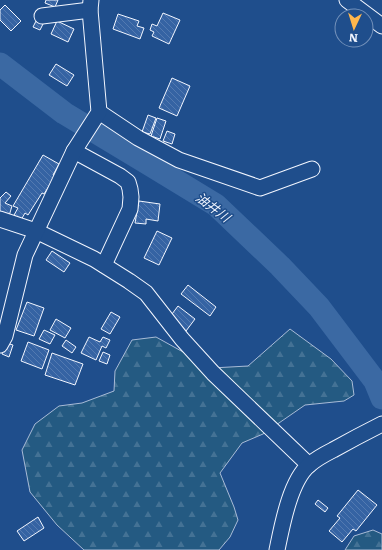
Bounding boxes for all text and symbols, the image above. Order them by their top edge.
north arrow [334,8,374,48]
text: N [348,31,358,47]
water label: 油井川 [192,187,236,227]

